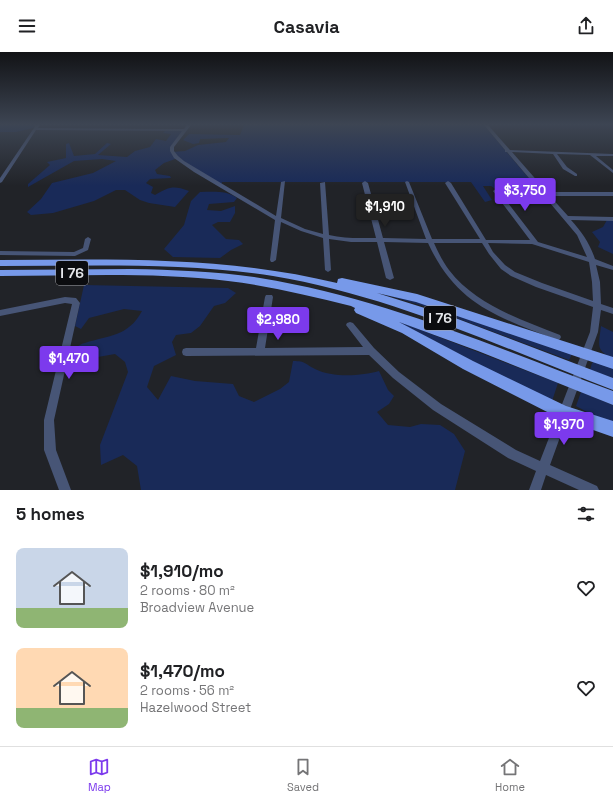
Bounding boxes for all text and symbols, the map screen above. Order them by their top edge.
icon: menu [16,15,38,37]
text: Casavia [273,15,340,38]
icon: share [575,15,597,37]
pin: $3,750 [492,178,558,212]
text: $3,750 [504,182,546,199]
pin: $1,910 [352,194,418,228]
text: $1,910 [365,198,405,215]
road number: I 76 [56,261,88,285]
road number: I 76 [424,306,456,330]
pin: $2,980 [245,307,311,341]
text: $2,980 [256,311,300,328]
pin: $1,470 [36,346,102,380]
text: $1,470 [49,350,89,367]
pin: $1,970 [531,412,597,446]
text: $1,970 [544,416,584,433]
text: 5 homes [16,503,85,525]
icon: filters [575,503,597,525]
text: $1,910/mo [140,560,224,582]
icon: home [48,564,96,612]
icon: heart [575,577,597,599]
text: 2 rooms · 80 m² [140,582,235,599]
text: Broadview Avenue [140,599,254,616]
text: $1,470/mo [140,660,225,682]
icon: home [48,664,96,712]
icon: heart [575,677,597,699]
text: 2 rooms · 56 m² [140,682,234,699]
text: Hazelwood Street [140,699,251,716]
tab: Map [88,756,111,794]
tab: Saved [287,756,319,794]
tab: Home [495,756,525,794]

